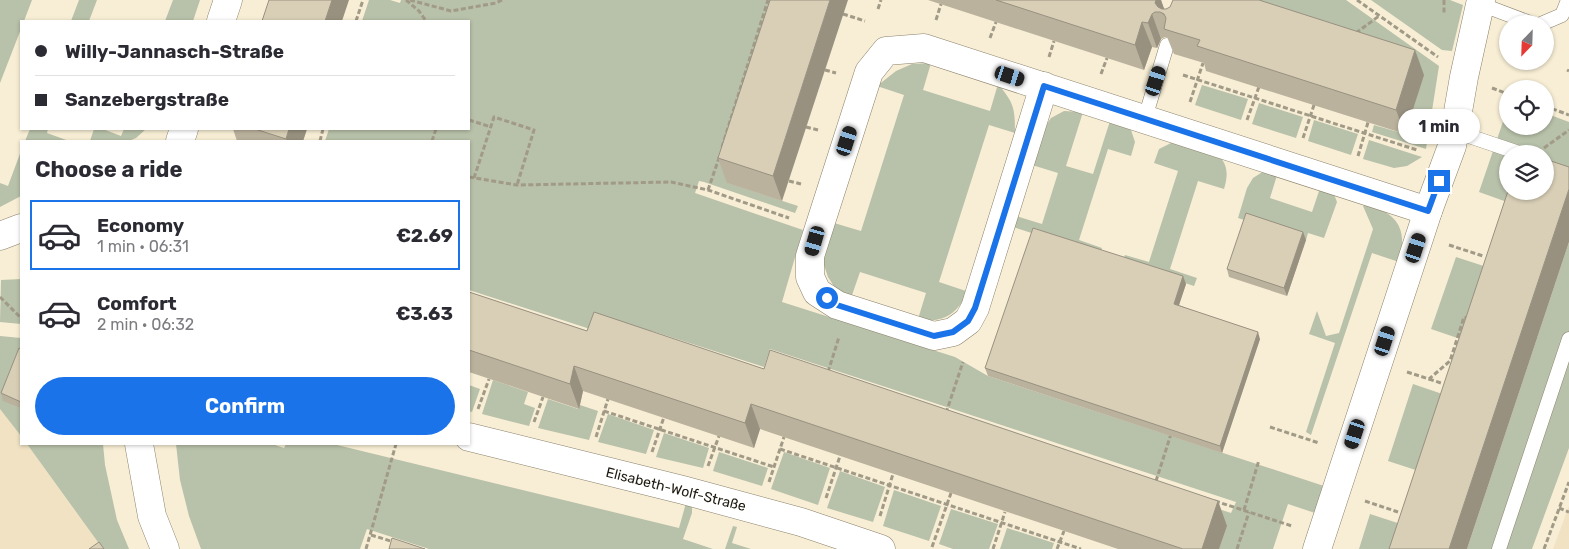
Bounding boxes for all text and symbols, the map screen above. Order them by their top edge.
north arrow [1499,15,1554,70]
map controls [1499,15,1554,200]
text: Willy-Jannasch-Straße [65,40,284,63]
car [993,64,1026,88]
car [1144,64,1167,98]
button: locate [1499,80,1554,135]
text: Sanzebergstraße [65,88,229,111]
callout: 1 min [1398,109,1480,144]
text: 1 min [1419,117,1459,136]
car [835,124,858,158]
button: layers [1499,145,1554,200]
text: Choose a ride [35,156,182,183]
route end [1428,170,1450,192]
icon: car [37,213,82,258]
text: Economy [97,214,184,237]
text: €2.69 [396,224,453,247]
car [803,225,826,257]
car [1404,231,1427,265]
text: 1 min · 06:31 [97,237,189,256]
route start [816,287,838,309]
icon: car [37,291,82,336]
text: Comfort [97,292,177,315]
text: €3.63 [395,302,453,325]
text: 2 min · 06:32 [97,315,194,334]
car [1373,324,1396,358]
button: Confirm [35,377,455,435]
car [1343,417,1366,451]
street label: Elisabeth-Wolf-Straße [604,464,748,515]

